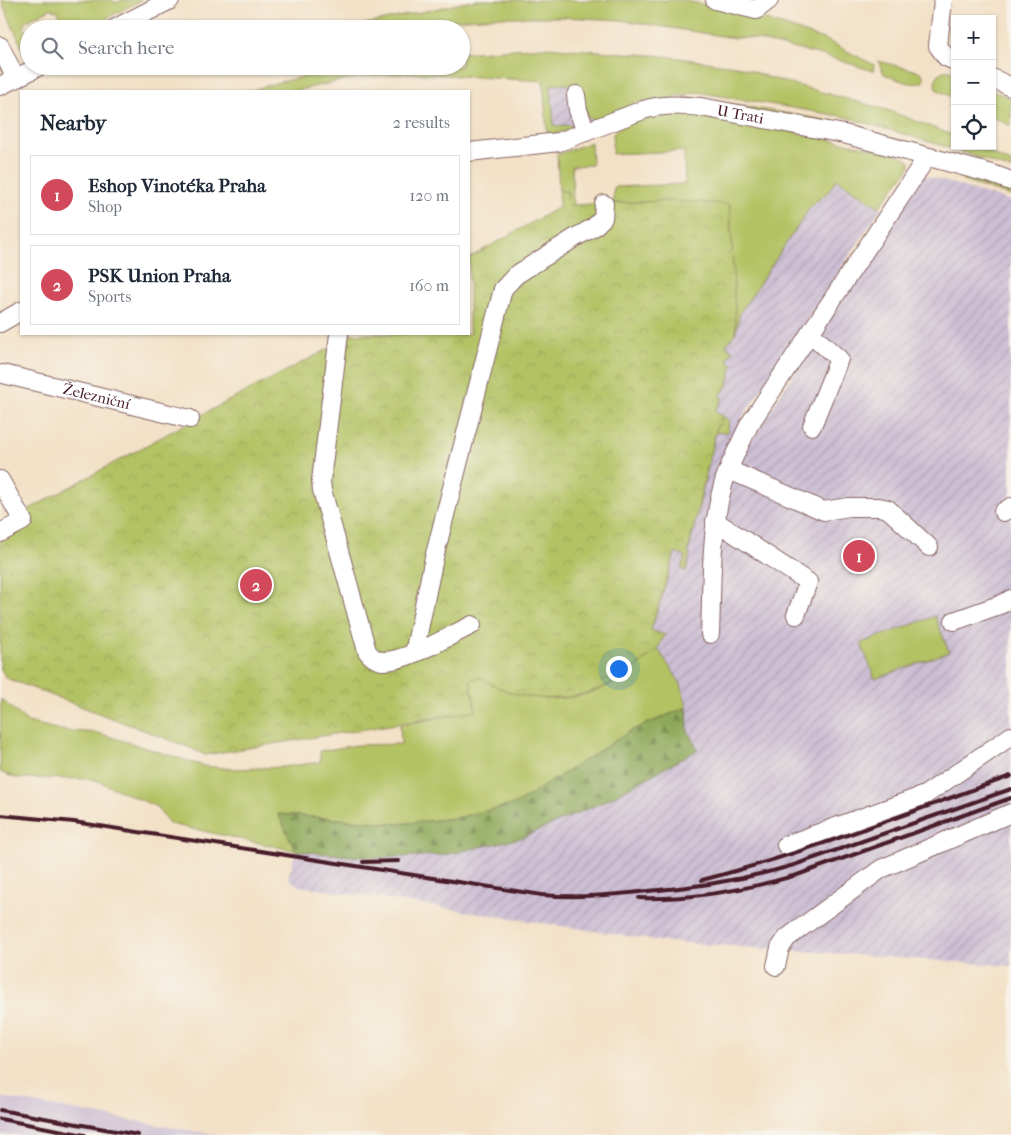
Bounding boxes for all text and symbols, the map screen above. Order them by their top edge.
map controls [951,15,996,150]
button: + [951,15,996,60]
search box [20,20,470,75]
icon: search [38,34,66,62]
text: Search here [78,37,174,59]
button: − [951,60,996,105]
street label: U Trati [716,101,766,128]
button: locate [951,105,996,150]
text: Nearby [40,111,106,135]
text: 2 results [393,113,450,132]
text: Eshop Vinotéka Praha [88,175,266,197]
text: 1 [54,186,60,205]
text: 120 m [410,186,449,205]
text: Shop [88,197,122,216]
text: PSK Union Praha [88,265,231,287]
text: 2 [53,276,61,295]
text: 160 m [409,276,449,295]
text: Sports [88,287,131,306]
street label: Železniční [61,380,132,413]
pin: 1 [843,537,875,575]
pin: 2 [240,566,272,604]
your location [606,656,632,682]

